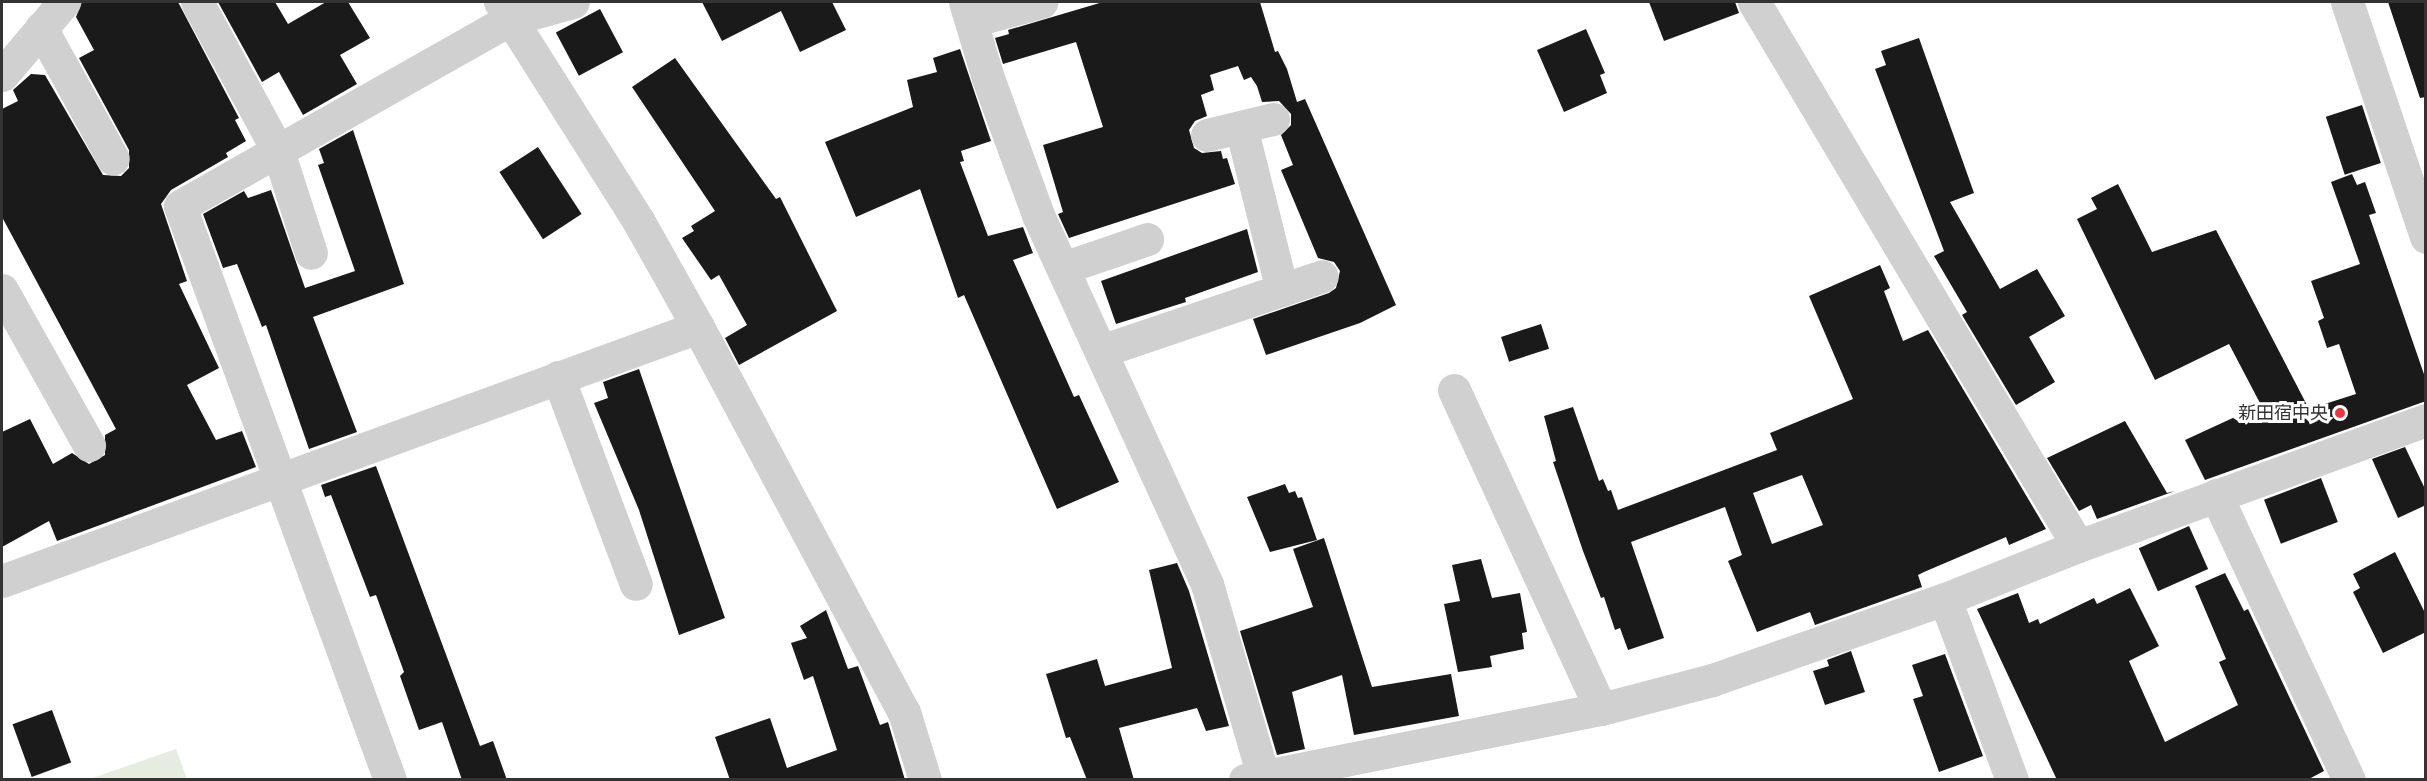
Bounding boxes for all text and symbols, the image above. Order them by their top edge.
place label: 新田宿中央 [2238,402,2328,424]
marker: 新田宿中央 [2333,406,2347,420]

